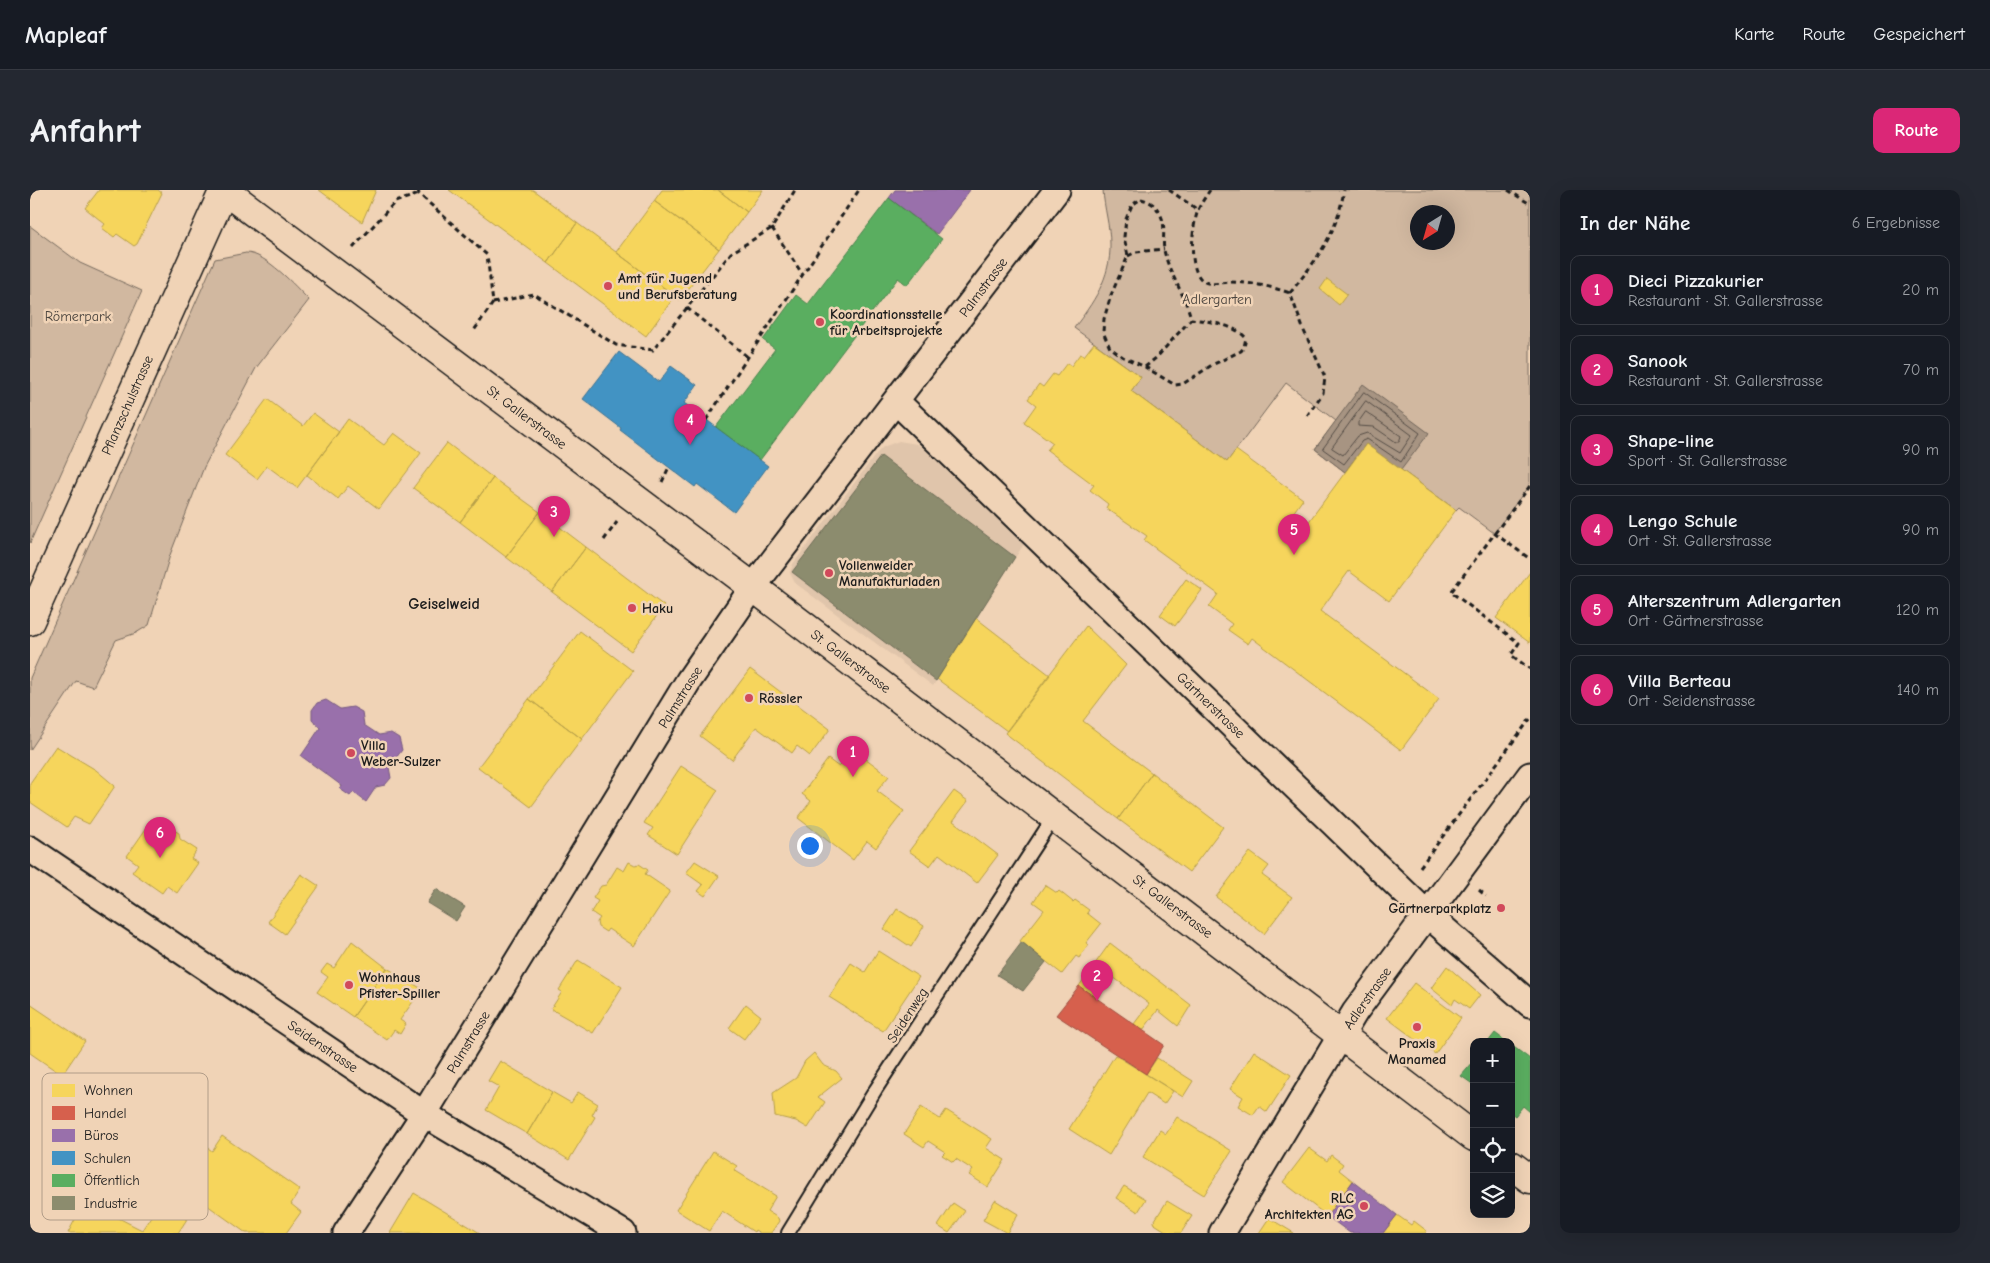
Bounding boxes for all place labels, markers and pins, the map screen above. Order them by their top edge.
place label: Amt für Jugend und Berufsberatung [618,270,738,303]
marker: Amt für Jugend und Berufsberatung [602,280,614,292]
place label: Koordinationsstelle für Arbeitsprojekte [829,306,942,339]
marker: Koordinationsstelle für Arbeitsprojekte [814,316,826,328]
pin: 4 [674,404,706,445]
pin: 3 [538,496,570,537]
pin: 5 [1278,514,1310,555]
place label: Vollenweider Manufakturladen [839,557,940,590]
marker: Vollenweider Manufakturladen [823,567,835,579]
place label: Haku [642,600,673,617]
marker: Haku [626,602,638,614]
place label: Rössler [759,690,802,707]
marker: Rössler [743,692,755,704]
pin: 1 [837,736,869,777]
place label: Villa Weber-Sulzer [361,737,441,770]
marker: Villa Weber-Sulzer [345,747,357,759]
pin: 6 [144,817,176,858]
place label: Gärtnerparkplatz [1388,900,1491,917]
marker: Gärtnerparkplatz [1495,902,1507,914]
pin: 2 [1081,960,1113,1001]
place label: Wohnhaus Pfister-Spiller [359,969,440,1002]
marker: Wohnhaus Pfister-Spiller [343,979,355,991]
marker: Praxis Manamed [1411,1021,1423,1033]
place label: Praxis Manamed [1388,1035,1446,1068]
place label: RLC Architekten AG [1265,1190,1355,1223]
marker: RLC Architekten AG [1358,1200,1370,1212]

